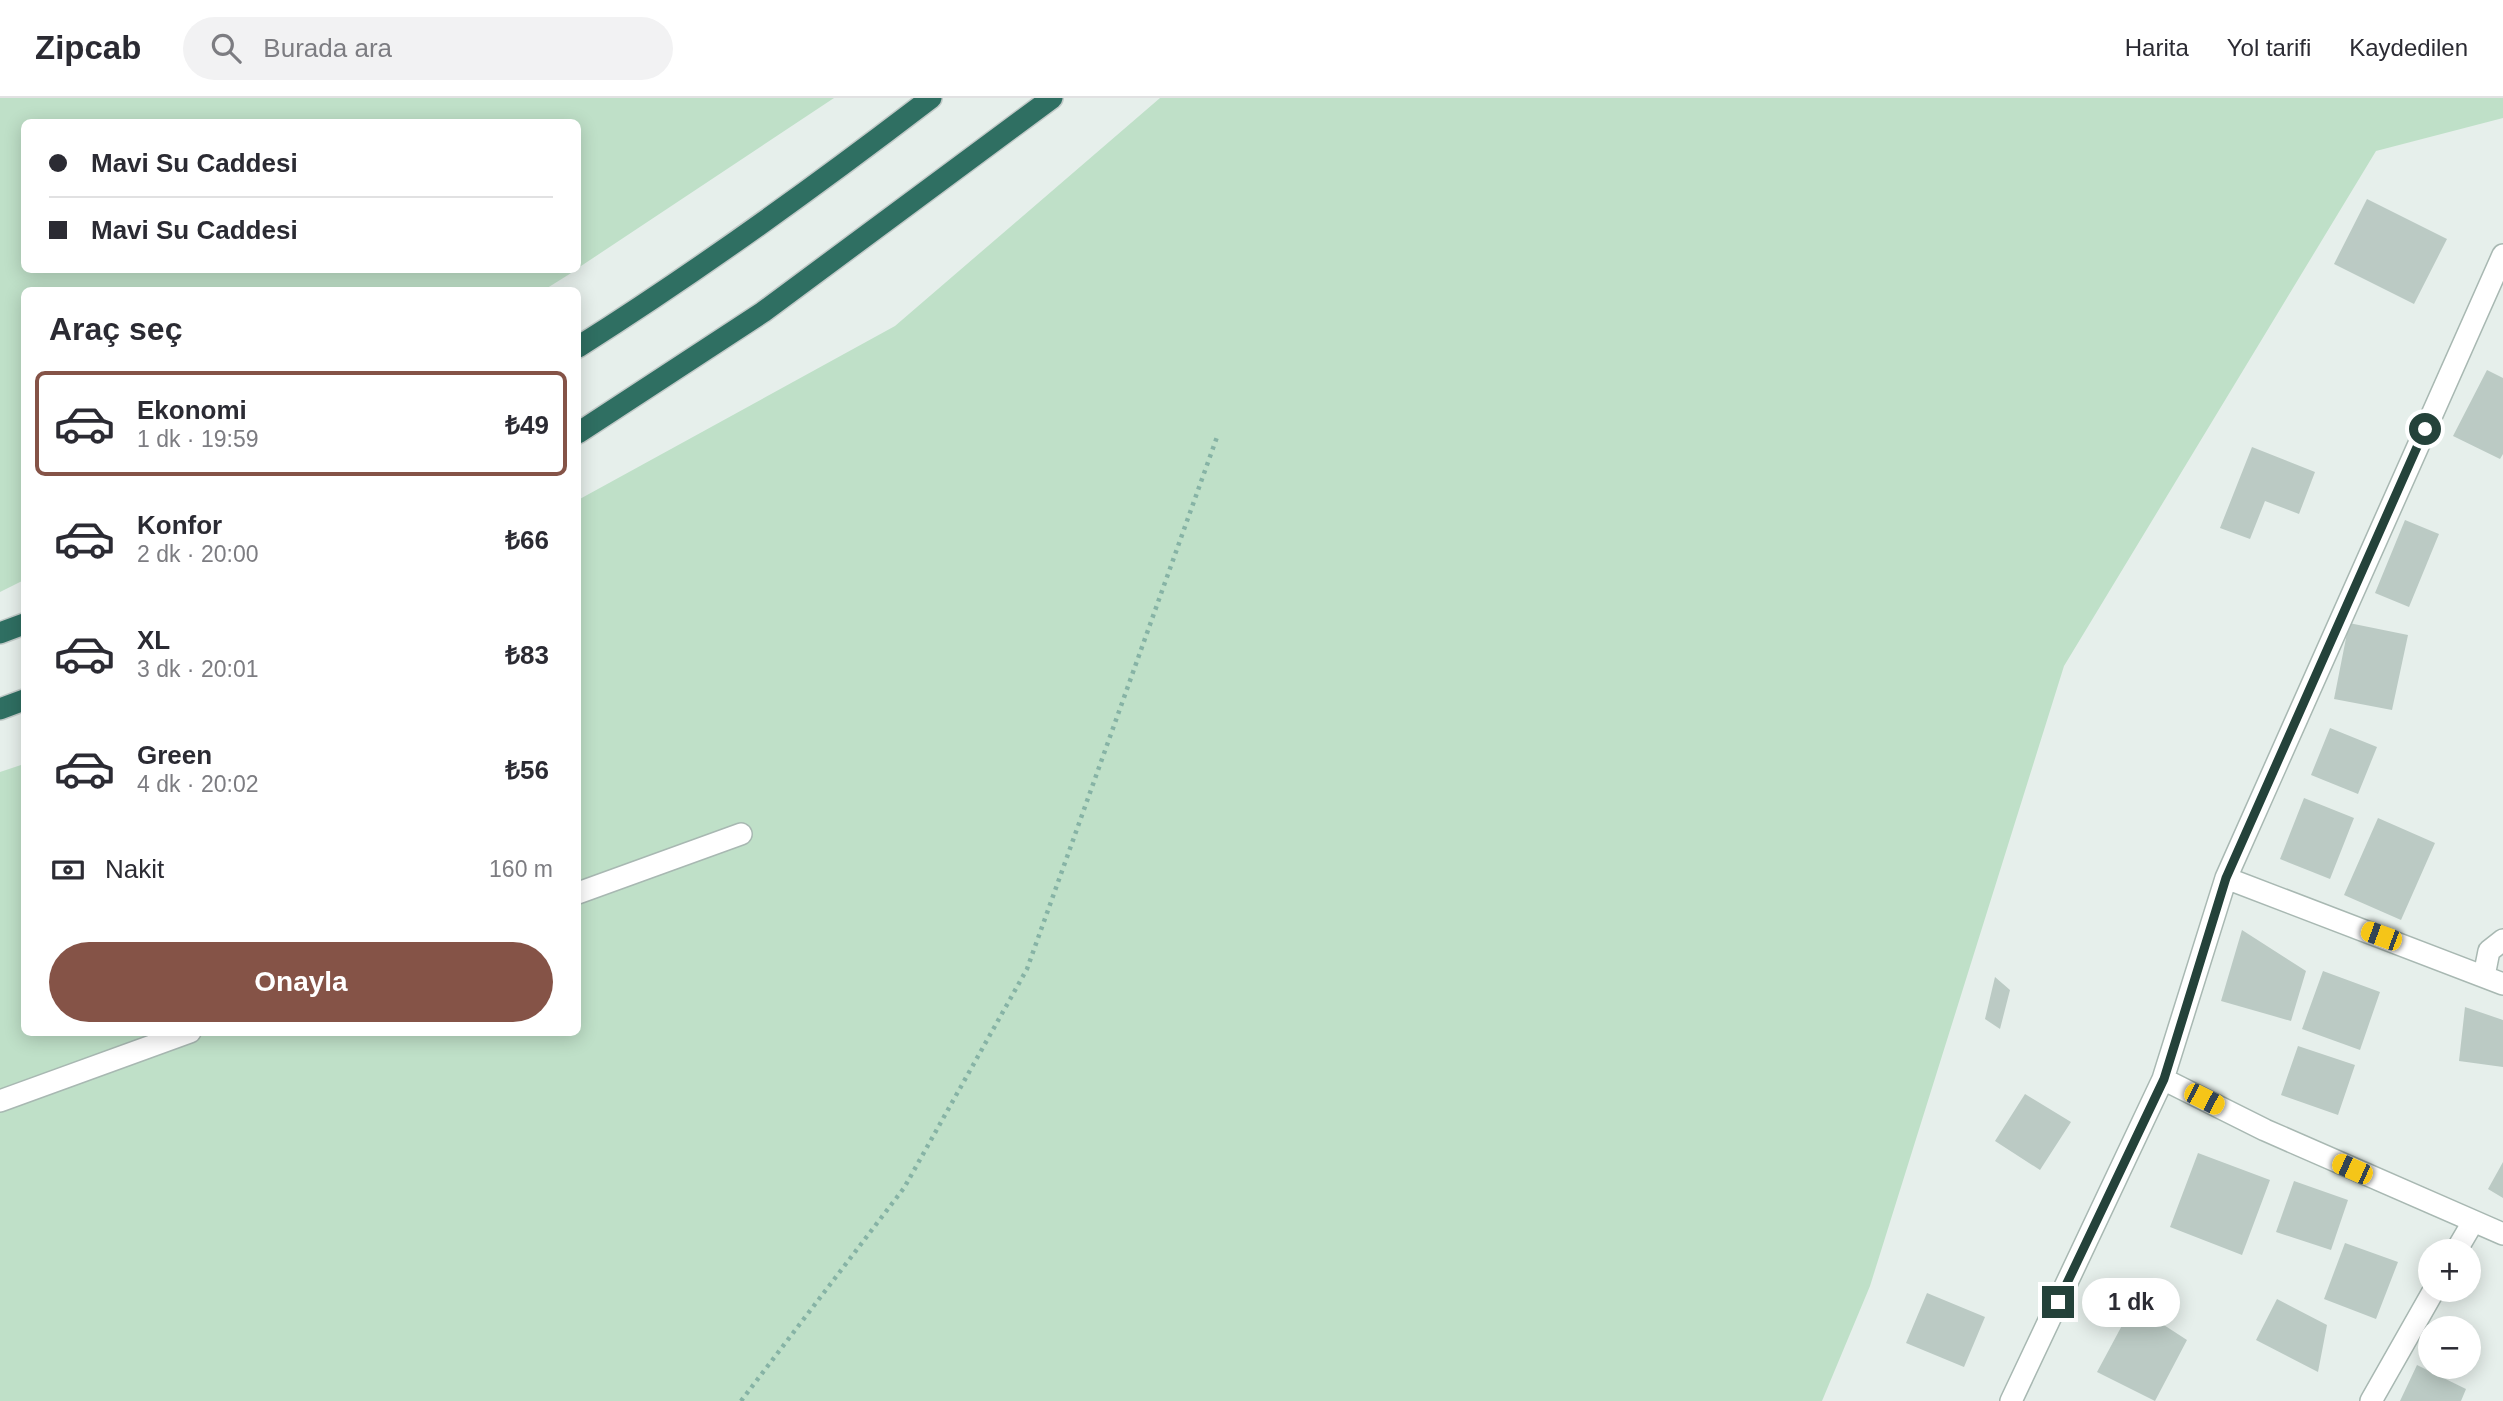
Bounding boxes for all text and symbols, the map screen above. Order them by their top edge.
search box [183,17,673,80]
text: Zipcab [35,29,141,66]
icon: search [207,29,245,67]
text: Burada ara [263,33,392,63]
text: Harita [2125,34,2189,61]
text: Yol tarifi [2227,34,2311,61]
text: Kaydedilen [2349,34,2468,61]
text: Mavi Su Caddesi [91,148,298,178]
text: Mavi Su Caddesi [91,215,298,245]
text: Araç seç [49,311,182,347]
icon: car [53,392,116,455]
text: Ekonomi [137,395,247,425]
text: ₺49 [505,410,549,440]
route start [2409,413,2441,445]
text: 1 dk · 19:59 [137,426,258,452]
icon: car [53,507,116,570]
text: Konfor [137,510,222,540]
text: ₺66 [505,525,549,555]
text: 2 dk · 20:00 [137,541,258,567]
icon: car [53,622,116,685]
text: XL [137,625,170,655]
text: ₺83 [505,640,549,670]
text: 3 dk · 20:01 [137,656,258,682]
icon: car [53,737,116,800]
text: Green [137,740,212,770]
text: ₺56 [505,755,549,785]
text: 4 dk · 20:02 [137,771,258,797]
icon: cash [49,851,87,889]
text: Nakit [105,854,164,884]
text: 160 m [489,856,553,882]
car [2358,919,2405,953]
button: Onayla [49,942,553,1022]
car [2181,1080,2228,1118]
car [2329,1151,2376,1187]
map controls [2418,1239,2481,1379]
button: + [2418,1239,2481,1302]
callout: 1 dk [2082,1278,2180,1326]
route end [2042,1286,2074,1318]
text: 1 dk [2108,1289,2154,1315]
button: − [2418,1316,2481,1379]

